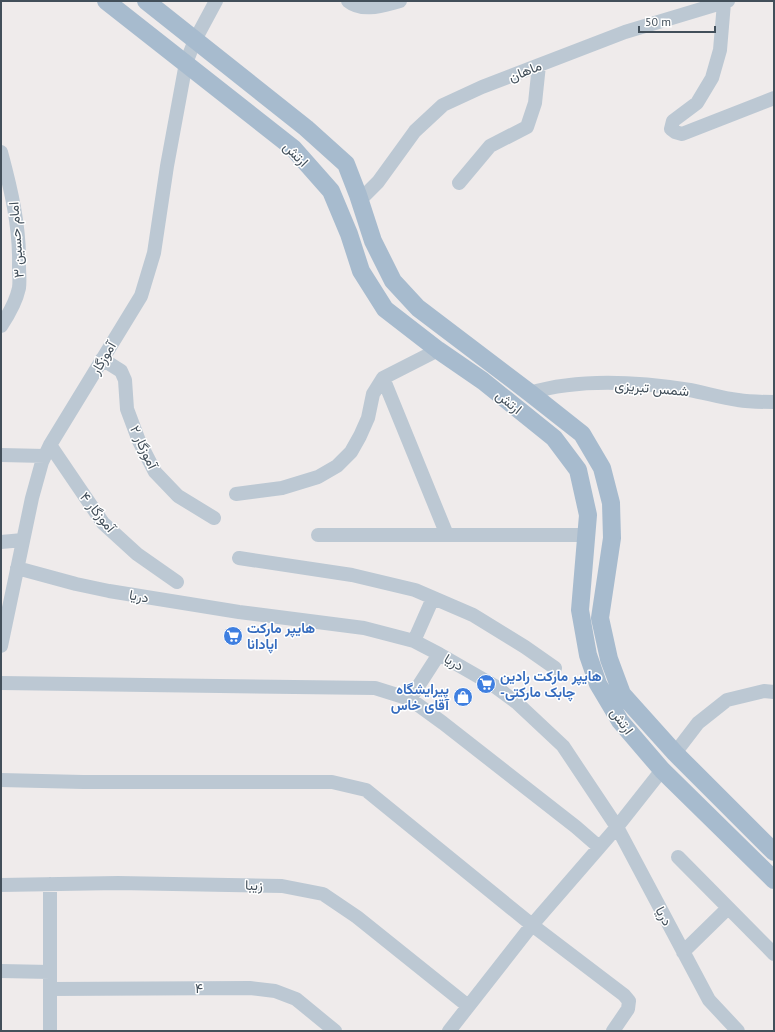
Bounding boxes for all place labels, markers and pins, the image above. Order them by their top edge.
place label: هایپر مارکت اپادانا [247,619,315,654]
supermarket icon: هایپر مارکت اپادانا [222,625,244,647]
place label: هایپر مارکت رادین -چابک مارکتی [500,667,602,702]
supermarket icon: هایپر مارکت رادین -چابک مارکتی [475,673,497,695]
place label: پیرایشگاه آقای خاس [391,680,450,714]
shop icon: پیرایشگاه آقای خاس [452,686,474,708]

